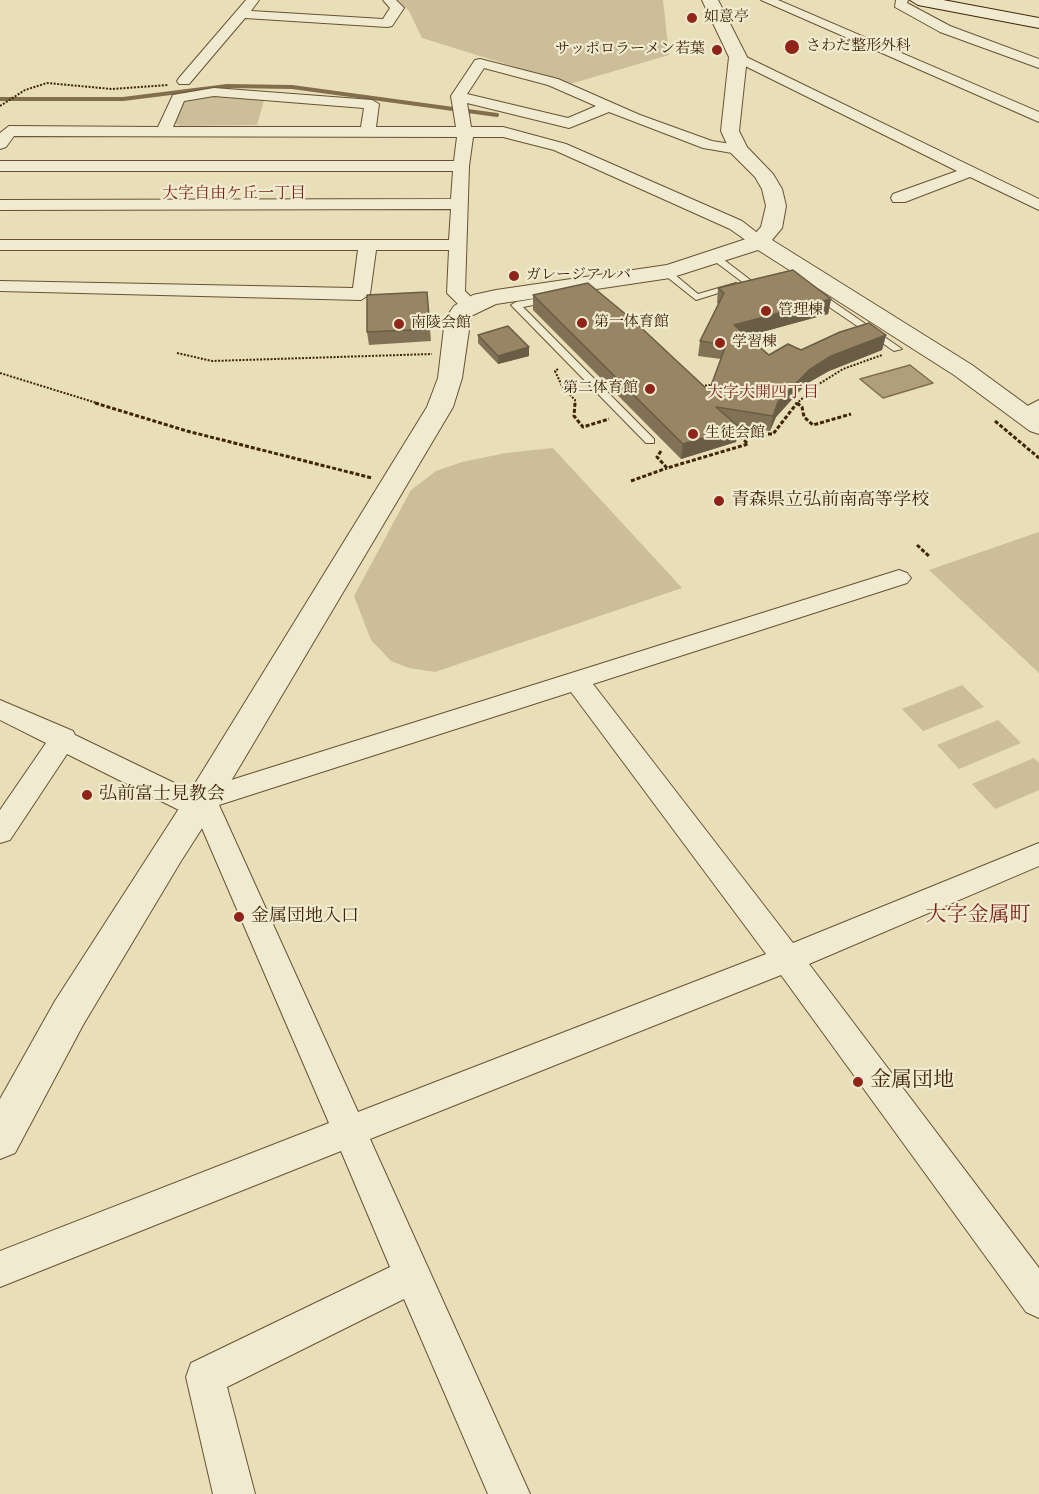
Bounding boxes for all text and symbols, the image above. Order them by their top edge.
place label: 如意亭 [704,9,749,27]
marker: 如意亭 [685,11,699,25]
marker: さわだ整形外科 [783,38,801,56]
place label: さわだ整形外科 [806,38,911,56]
place label: サッポロラーメン若葉 [555,41,705,59]
marker: サッポロラーメン若葉 [710,43,724,57]
district label: 大字自由ケ丘一丁目 [162,185,306,205]
place label: ガレージアルバ [526,267,631,285]
marker: ガレージアルバ [507,269,521,283]
place label: 管理棟 [778,302,823,320]
marker: 管理棟 [759,304,773,318]
place label: 第一体育館 [594,314,669,332]
place label: 南陵会館 [411,315,471,333]
marker: 第一体育館 [575,316,589,330]
marker: 南陵会館 [392,317,406,331]
place label: 学習棟 [732,334,777,352]
marker: 学習棟 [713,336,727,350]
place label: 第二体育館 [563,380,638,398]
marker: 第二体育館 [643,382,657,396]
district label: 大字大開四丁目 [707,384,819,404]
place label: 生徒会館 [705,425,765,443]
marker: 生徒会館 [686,427,700,441]
place label: 青森県立弘前南高等学校 [731,490,929,512]
marker: 青森県立弘前南高等学校 [712,494,726,508]
place label: 弘前富士見教会 [99,784,225,806]
marker: 弘前富士見教会 [80,788,94,802]
district label: 大字金属町 [926,904,1030,930]
place label: 金属団地入口 [251,906,359,928]
marker: 金属団地入口 [232,910,246,924]
place label: 金属団地 [870,1069,954,1095]
marker: 金属団地 [851,1075,865,1089]

